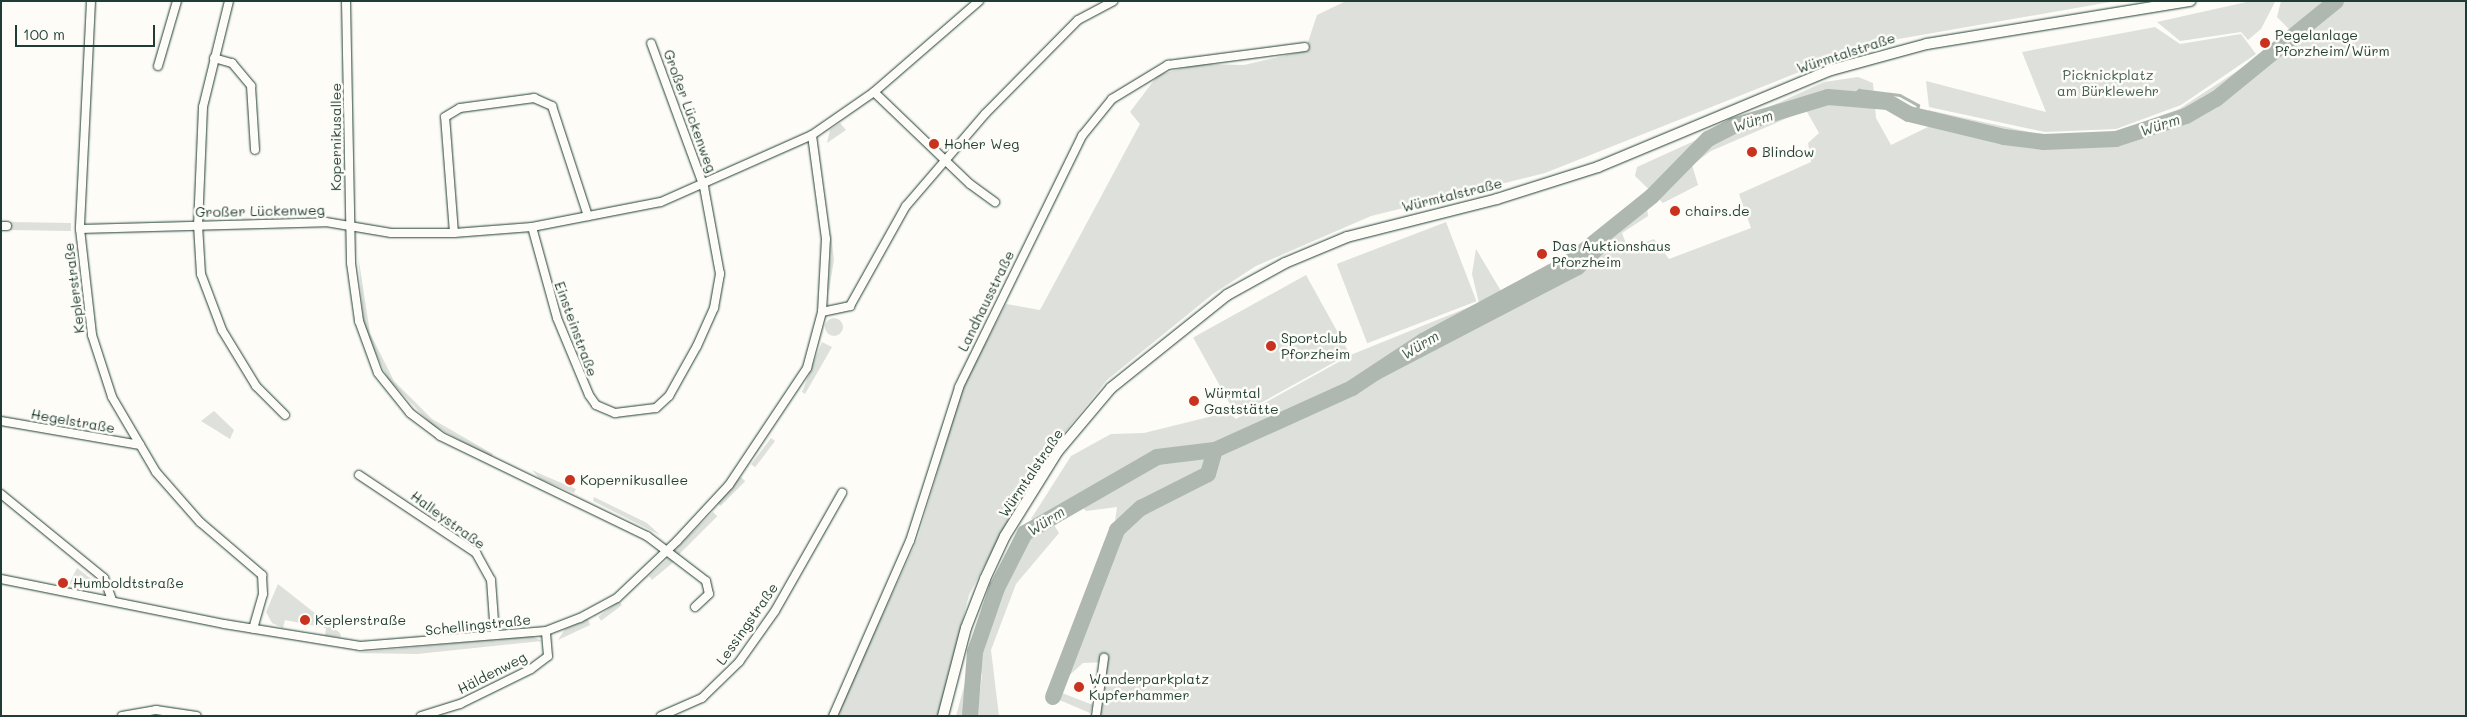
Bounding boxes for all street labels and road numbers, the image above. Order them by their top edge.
street label: Würmtalstraße [1795,29,1897,77]
street label: Großer Lückenweg [660,47,720,175]
street label: Kopernikusallee [328,83,344,191]
street label: Würmtalstraße [1400,174,1504,216]
street label: Großer Lückenweg [195,201,325,221]
street label: Keplerstraße [60,242,88,334]
street label: Landhausstraße [954,248,1018,354]
street label: Einsteinstraße [551,279,601,379]
street label: Hegelstraße [30,405,116,437]
street label: Würmtalstraße [995,426,1067,520]
street label: Halleystraße [407,487,489,553]
street label: Lessingstraße [713,580,781,668]
street label: Schellingstraße [424,611,532,639]
street label: Häldenweg [455,648,529,698]

